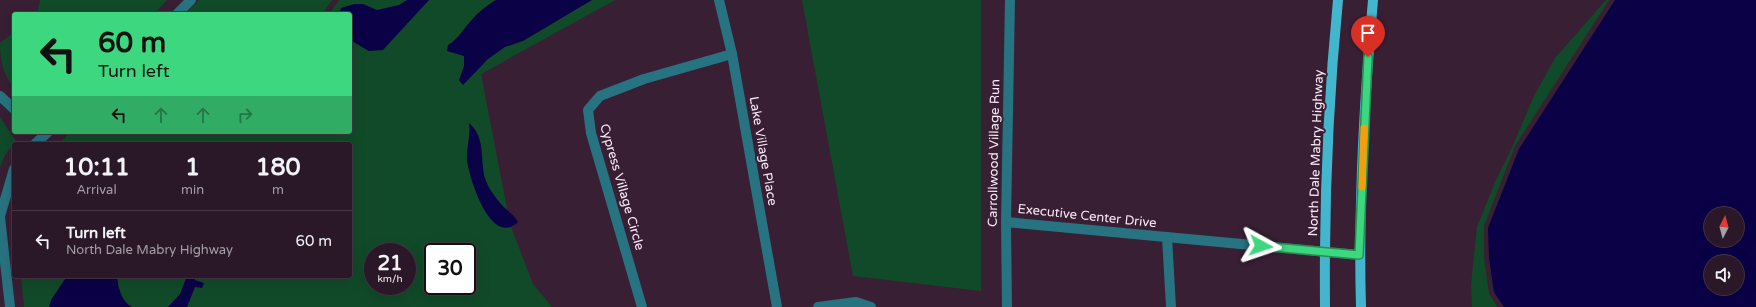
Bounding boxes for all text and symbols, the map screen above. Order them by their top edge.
pin [1351,16,1385,57]
icon: arrive [1357,22,1379,44]
text: 60 m [98,26,166,60]
icon: left [32,28,84,80]
text: Turn left [98,60,170,82]
street label: North Dale Mabry Highway [1305,69,1327,237]
street label: Carrollwood Village Run [985,79,1003,227]
street label: Lake Village Place [746,95,780,207]
icon: left [108,104,130,126]
icon: ahead [150,104,172,126]
icon: ahead [192,104,214,126]
icon: right [234,104,256,126]
street label: Cypress Village Circle [596,122,648,252]
text: 10:11 [63,153,130,182]
text: 1 [185,153,200,182]
text: 180 [255,153,301,182]
text: Arrival [76,182,117,198]
text: min [181,182,204,198]
text: m [272,182,284,198]
street label: Executive Center Drive [1017,201,1157,231]
north arrow [1704,207,1744,247]
map controls [1704,207,1744,295]
text: Turn left [66,224,126,242]
position arrow [1240,225,1282,267]
icon: left [32,230,54,252]
text: 60 m [295,232,332,250]
text: North Dale Mabry Highway [66,242,233,258]
speed limit sign: 30 [424,243,476,295]
text: 21 [377,252,403,276]
button: sound [1704,255,1744,295]
text: km/h [377,273,403,285]

